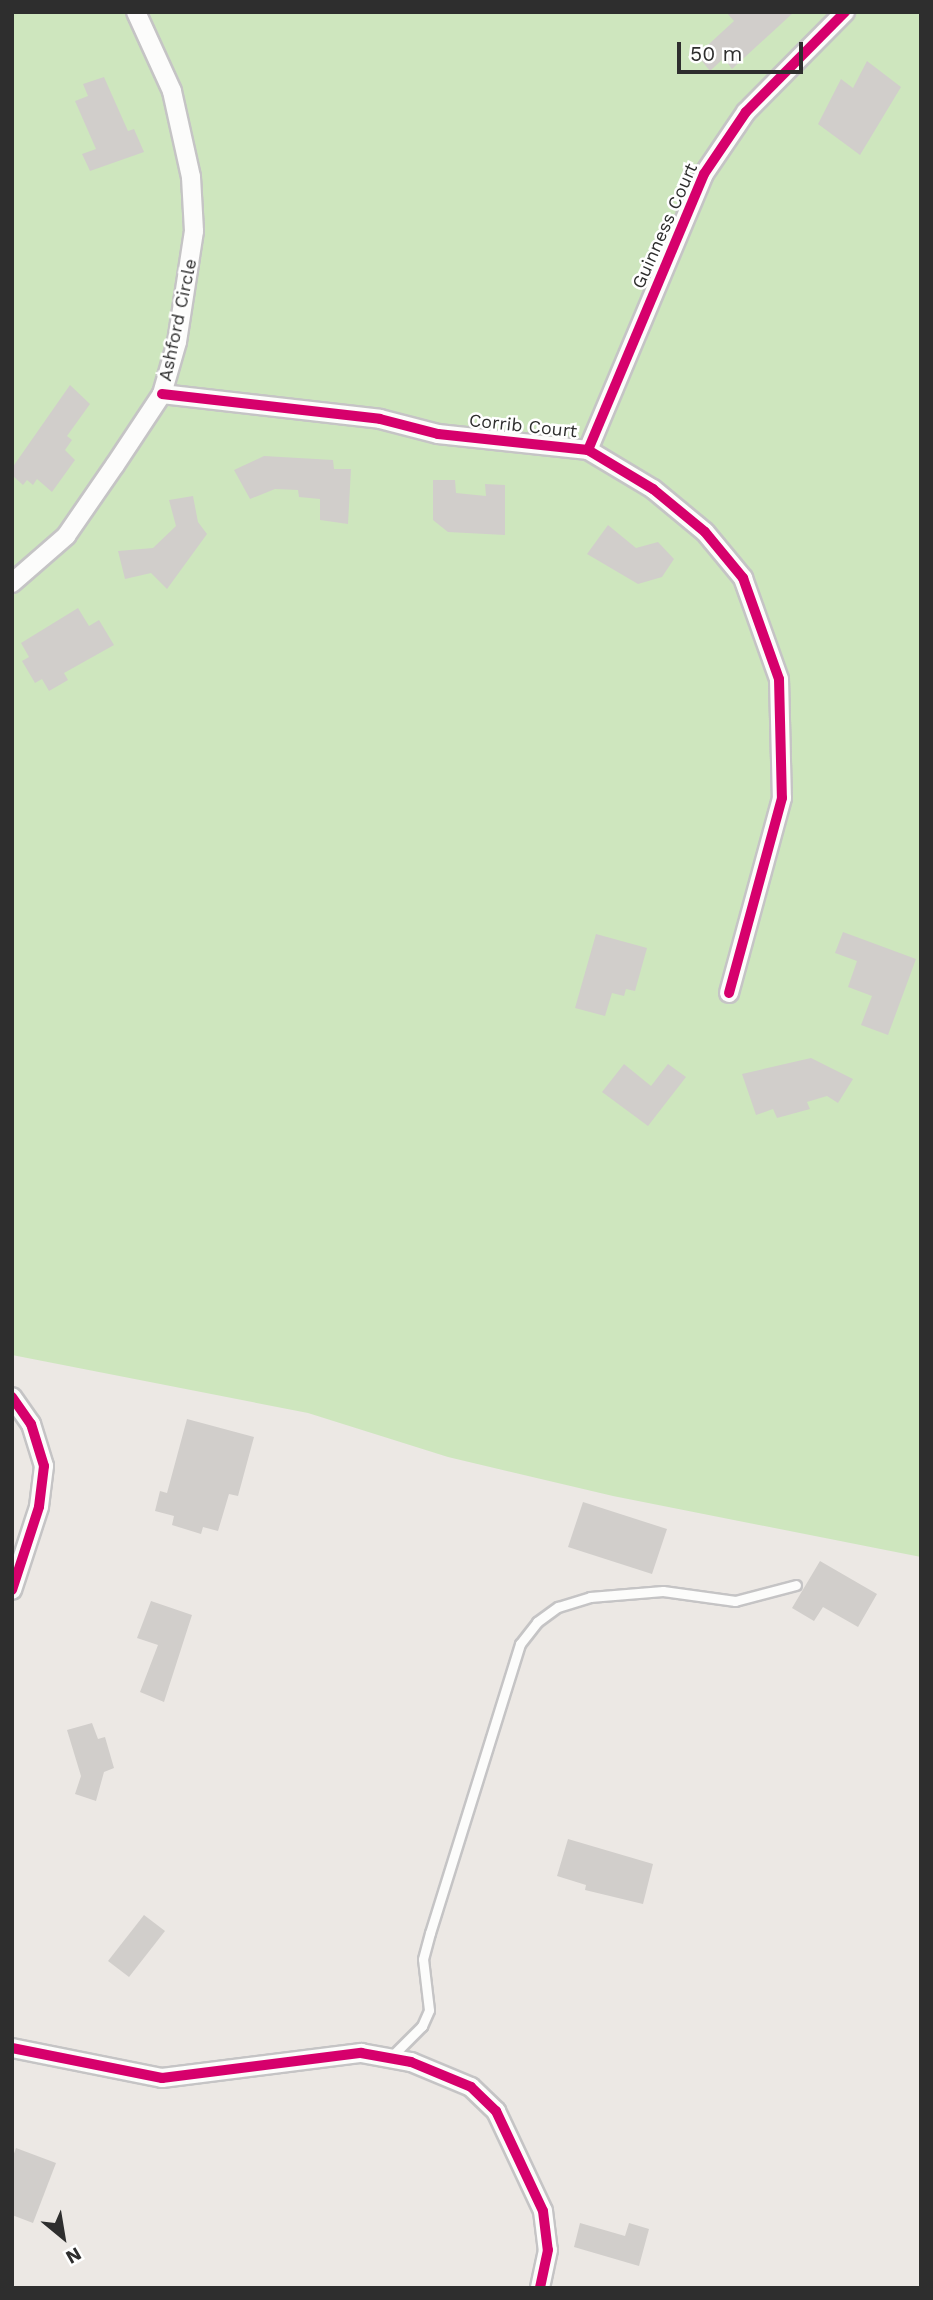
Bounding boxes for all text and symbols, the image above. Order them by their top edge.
scale bar [681,28,807,72]
text: 50 m [690,41,742,66]
street label: Guinness Court [628,160,702,292]
street label: Ashford Circle [154,257,202,383]
street label: Corrib Court [468,410,578,442]
north arrow [28,2202,98,2272]
text: N [62,2242,86,2269]

